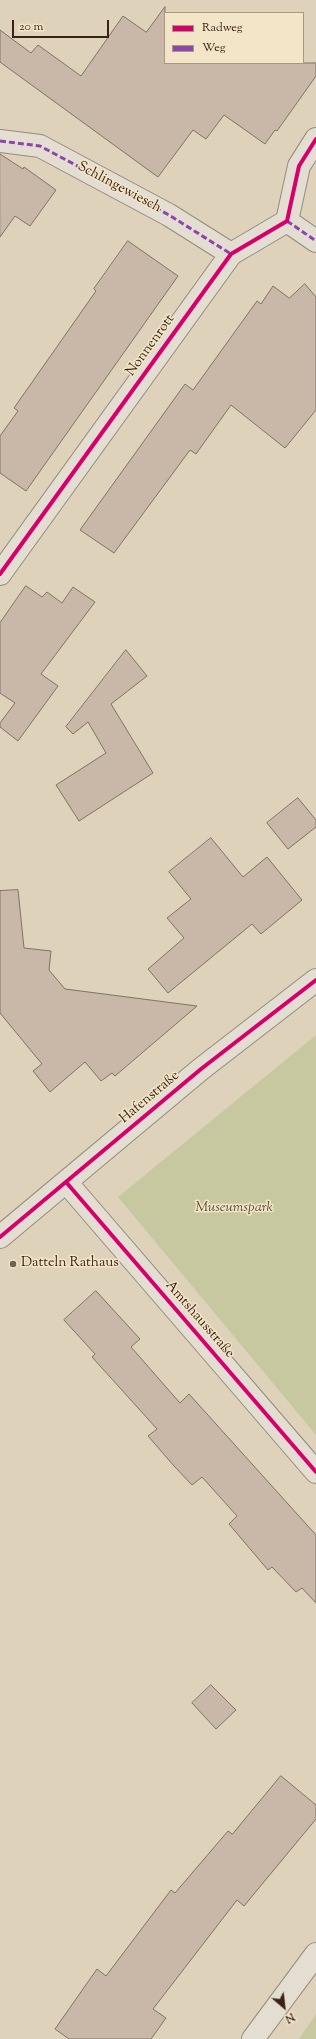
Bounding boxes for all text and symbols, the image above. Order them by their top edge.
scale bar [14,12,111,38]
legend [164,12,304,64]
text: 20 m [19,18,43,36]
text: Radweg [202,19,243,37]
text: Weg [202,39,226,57]
street label: Schlingewiesch [74,159,164,217]
street label: Nonnenrott [123,312,179,380]
street label: Hafenstraße [117,1068,183,1128]
park label: Museumspark [195,1201,273,1217]
place label: Datteln Rathaus [21,1256,119,1272]
marker: Datteln Rathaus [8,1259,18,1269]
street label: Amtshausstraße [161,1278,237,1362]
north arrow [264,1987,304,2027]
text: N [282,2008,297,2027]

